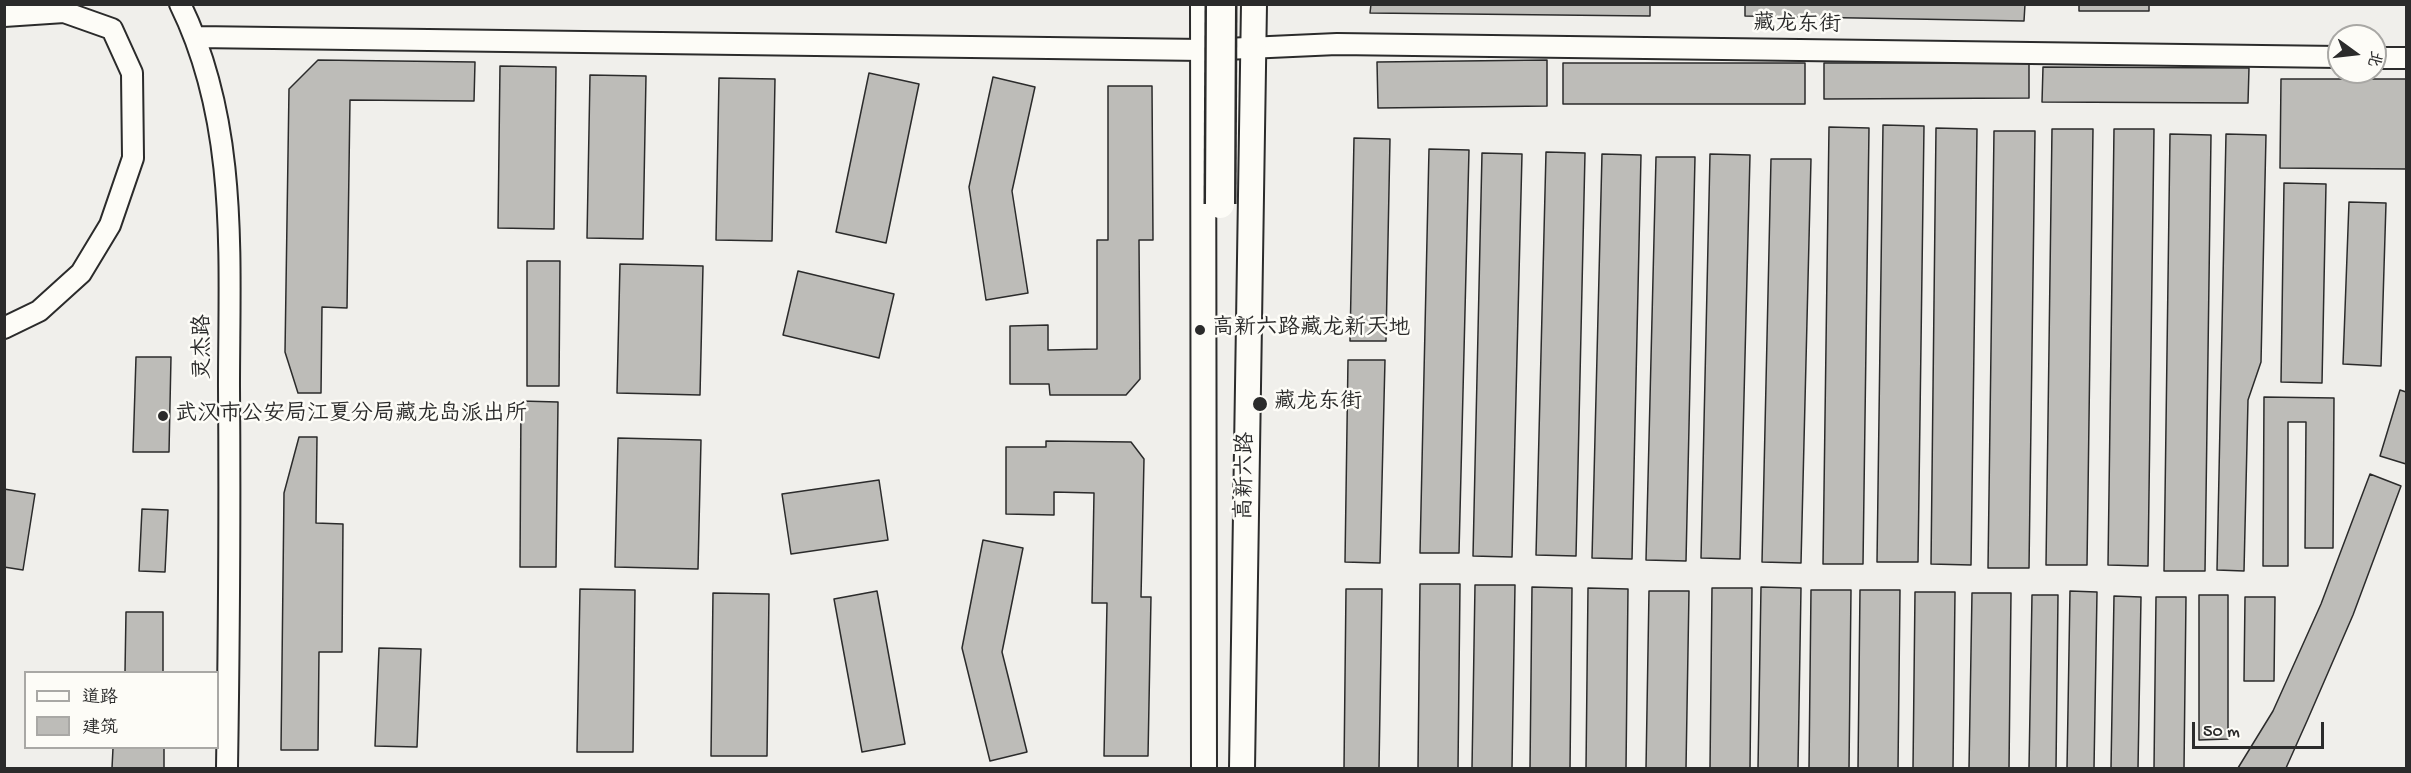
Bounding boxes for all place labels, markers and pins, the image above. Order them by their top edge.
place label: 高新六路藏龙新天地 [1212,317,1410,343]
marker: 高新六路藏龙新天地 [1193,323,1207,337]
place label: 藏龙东街 [1274,391,1362,417]
marker: 藏龙东街 [1251,395,1269,413]
place label: 武汉市公安局江夏分局藏龙岛派出所 [175,403,527,429]
marker: 武汉市公安局江夏分局藏龙岛派出所 [156,409,170,423]

